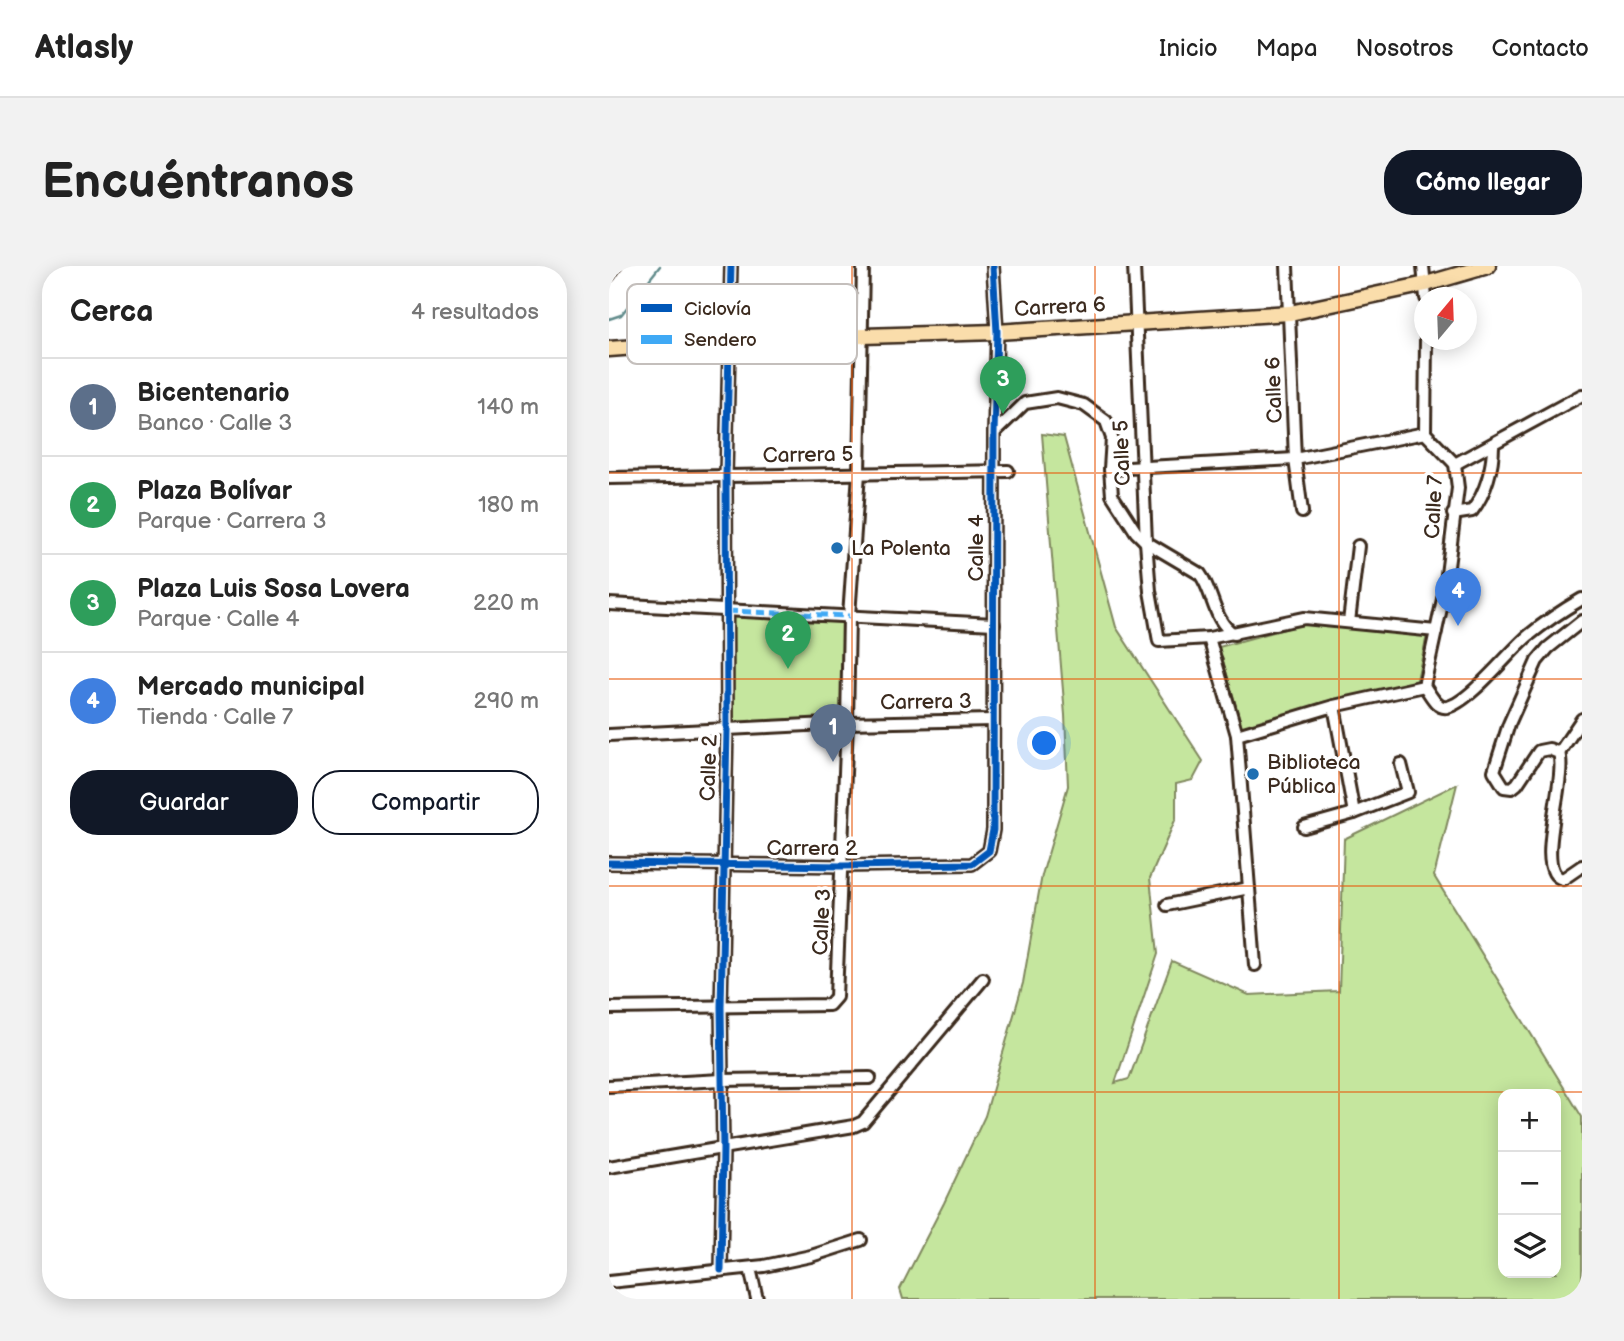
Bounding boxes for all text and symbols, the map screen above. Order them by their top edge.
text: Atlasly [35,28,133,68]
text: Inicio [1159,34,1218,63]
text: Mapa [1256,34,1318,63]
text: Nosotros [1356,34,1453,63]
text: Contacto [1491,34,1589,63]
button: Cómo llegar [1384,150,1582,215]
text: Encuéntranos [42,153,354,212]
legend [627,284,857,364]
north arrow [1414,287,1477,350]
street label: Carrera 6 [1014,292,1107,322]
text: Cerca [70,294,153,330]
text: 4 resultados [411,298,539,326]
text: Ciclovía [684,298,751,321]
text: Sendero [684,329,757,352]
pin: 3 [980,356,1026,414]
street label: Calle 6 [1260,356,1288,424]
text: Bicentenario [137,378,290,409]
text: 1 [88,393,98,421]
text: 140 m [477,393,539,421]
text: Banco · Calle 3 [137,409,293,437]
street label: Calle 5 [1108,419,1136,487]
street label: Carrera 5 [762,442,854,468]
street label: Calle 7 [1420,474,1448,540]
text: Plaza Bolívar [137,476,292,507]
text: 2 [86,491,100,519]
text: 180 m [478,491,539,519]
text: Parque · Carrera 3 [137,507,327,535]
street label: Calle 4 [964,514,989,581]
place label: La Polenta [851,536,951,561]
marker: La Polenta [829,540,845,556]
pin: 4 [1435,568,1481,626]
text: Plaza Luis Sosa Lovera [137,574,410,605]
text: 3 [86,589,100,617]
text: 220 m [473,589,539,617]
text: Parque · Calle 4 [137,605,300,633]
pin: 2 [765,611,811,669]
text: Mercado municipal [137,672,365,703]
text: 4 [86,687,100,715]
text: 290 m [473,687,539,715]
street label: Carrera 3 [880,689,972,715]
text: Tienda · Calle 7 [137,703,293,731]
pin: 1 [810,704,856,762]
your location [1027,726,1061,760]
street label: Calle 2 [695,734,723,802]
place label: Biblioteca Pública [1267,750,1361,799]
marker: Biblioteca Pública [1245,766,1261,782]
button: Guardar [70,770,298,835]
button: Compartir [312,770,539,835]
street label: Carrera 2 [766,836,858,861]
street label: Calle 3 [808,888,836,956]
map controls [1498,1089,1561,1278]
button: + [1498,1089,1561,1152]
button: − [1498,1152,1561,1215]
button: layers [1498,1215,1561,1278]

